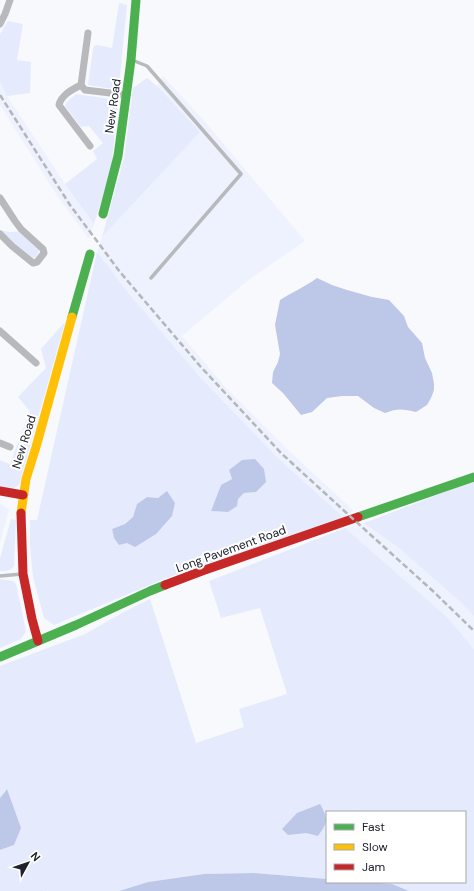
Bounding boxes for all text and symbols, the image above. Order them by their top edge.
street label: New Road [101,78,125,134]
street label: New Road [8,413,40,471]
street label: Long Pavement Road [174,522,288,576]
legend [326,811,466,883]
text: Fast [362,819,385,835]
text: Slow [362,839,388,855]
north arrow [8,843,48,883]
text: N [28,849,44,864]
text: Jam [362,859,385,875]

